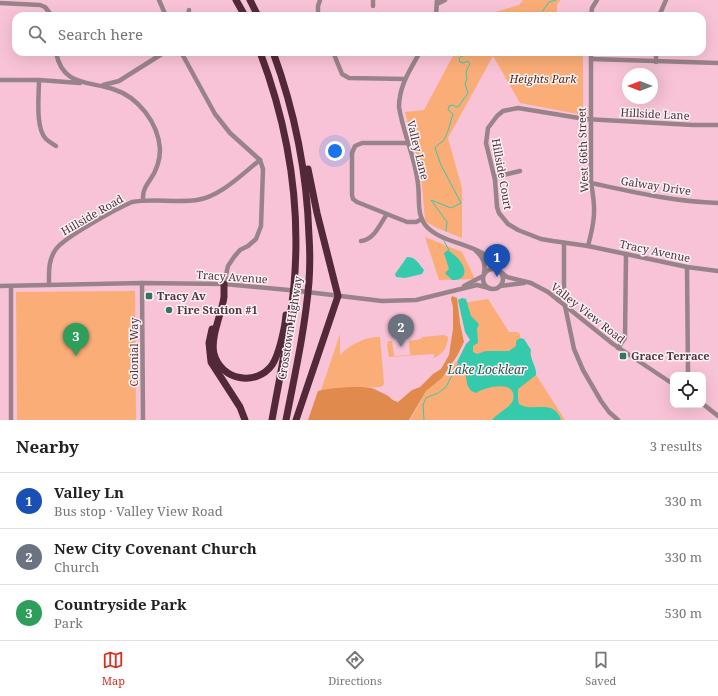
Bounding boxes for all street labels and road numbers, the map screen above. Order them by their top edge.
street label: Hillside Lane [620,104,690,123]
street label: West 66th Street [574,107,591,193]
street label: Valley Lane [404,119,433,181]
street label: Hillside Court [489,137,516,211]
street label: Galway Drive [620,173,692,198]
street label: Hillside Road [58,191,126,238]
street label: Tracy Avenue [618,236,692,265]
street label: Tracy Avenue [196,267,268,286]
street label: Crosstown Highway [274,274,305,381]
street label: Valley View Road [548,279,629,347]
street label: Colonial Way [126,317,141,386]

